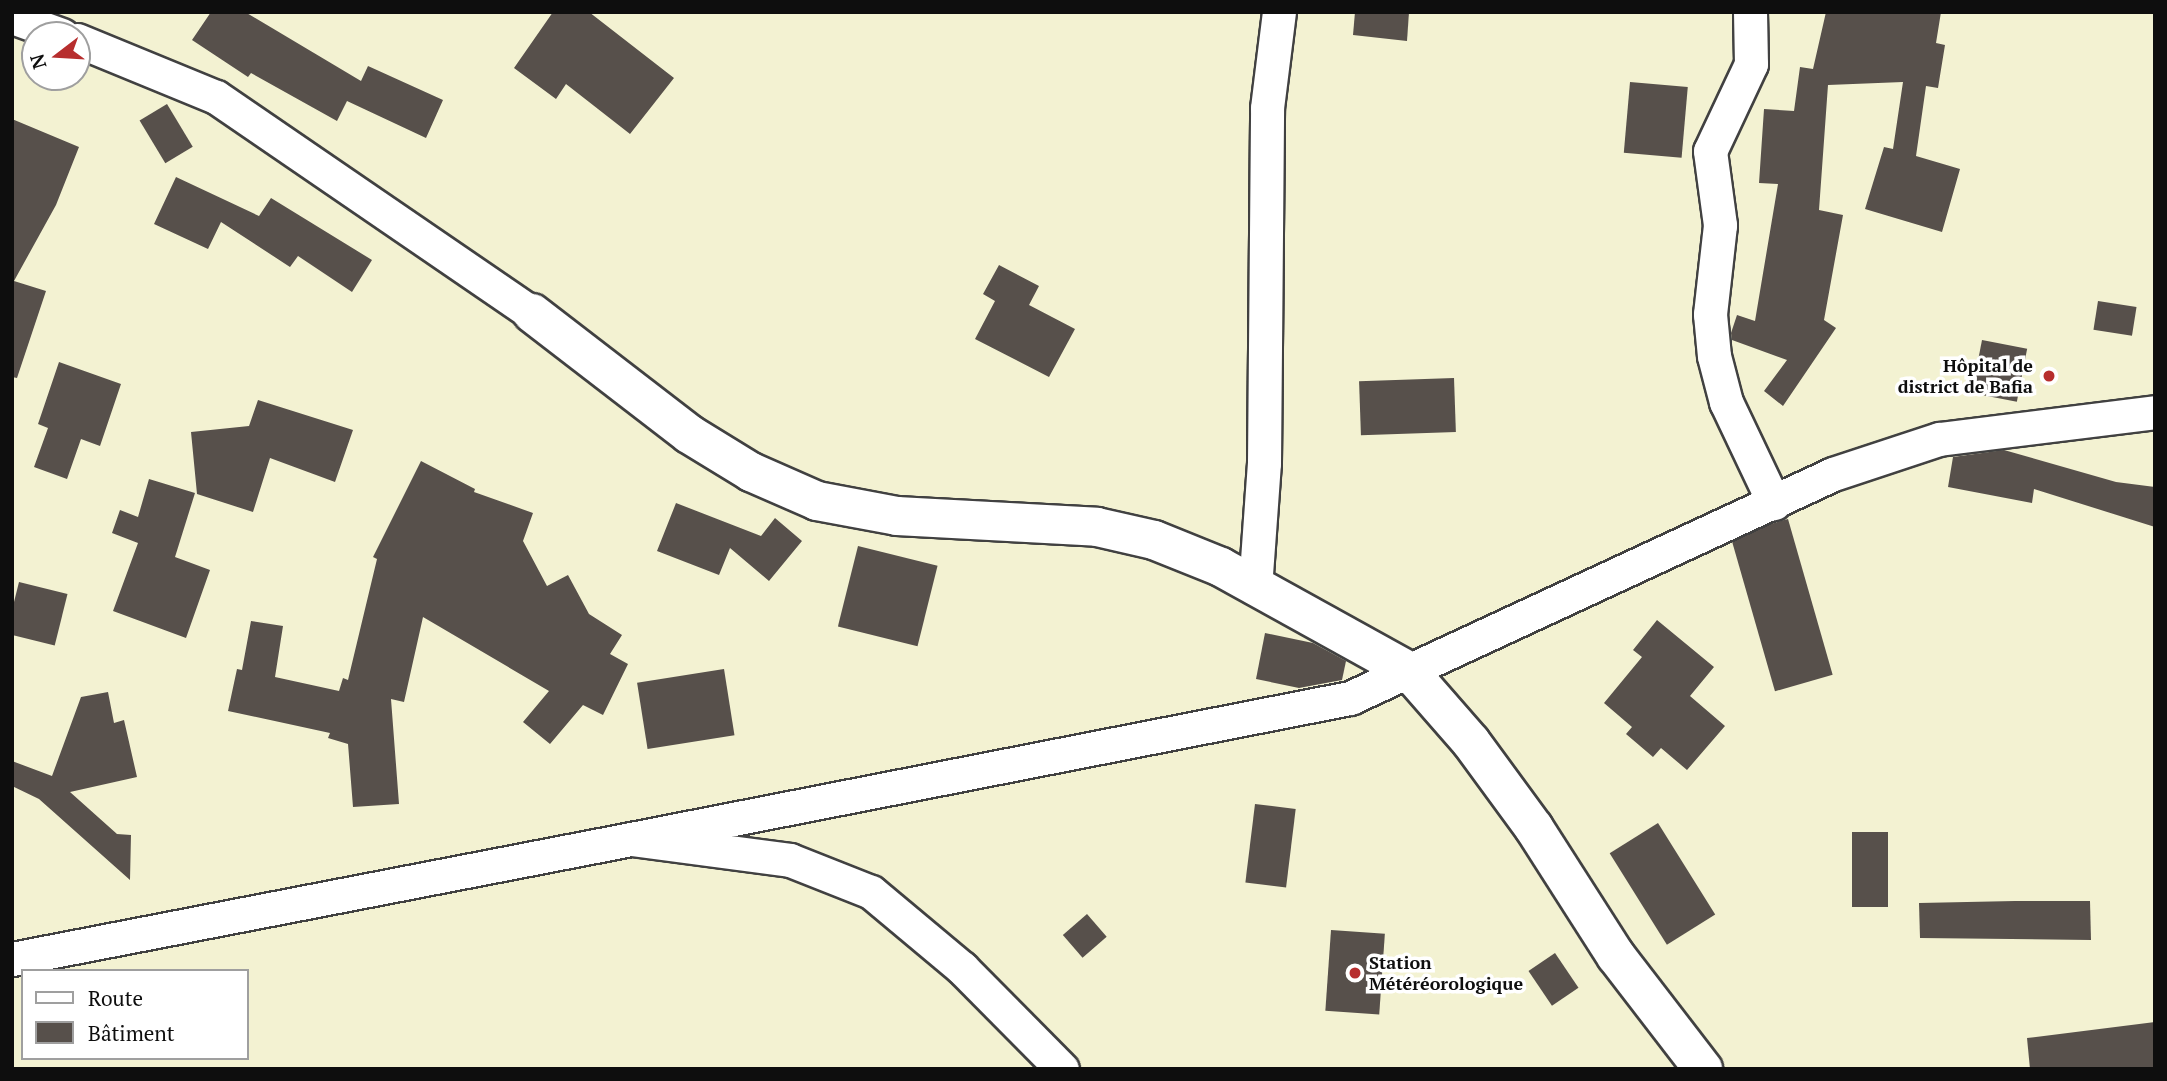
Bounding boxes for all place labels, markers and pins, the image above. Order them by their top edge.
place label: Hôpital de district de Bafia [1898,355,2033,398]
marker: Hôpital de district de Bafia [2039,366,2059,386]
place label: Station Météréorologique [1369,952,1523,995]
marker: Station Météréorologique [1347,965,1363,981]

